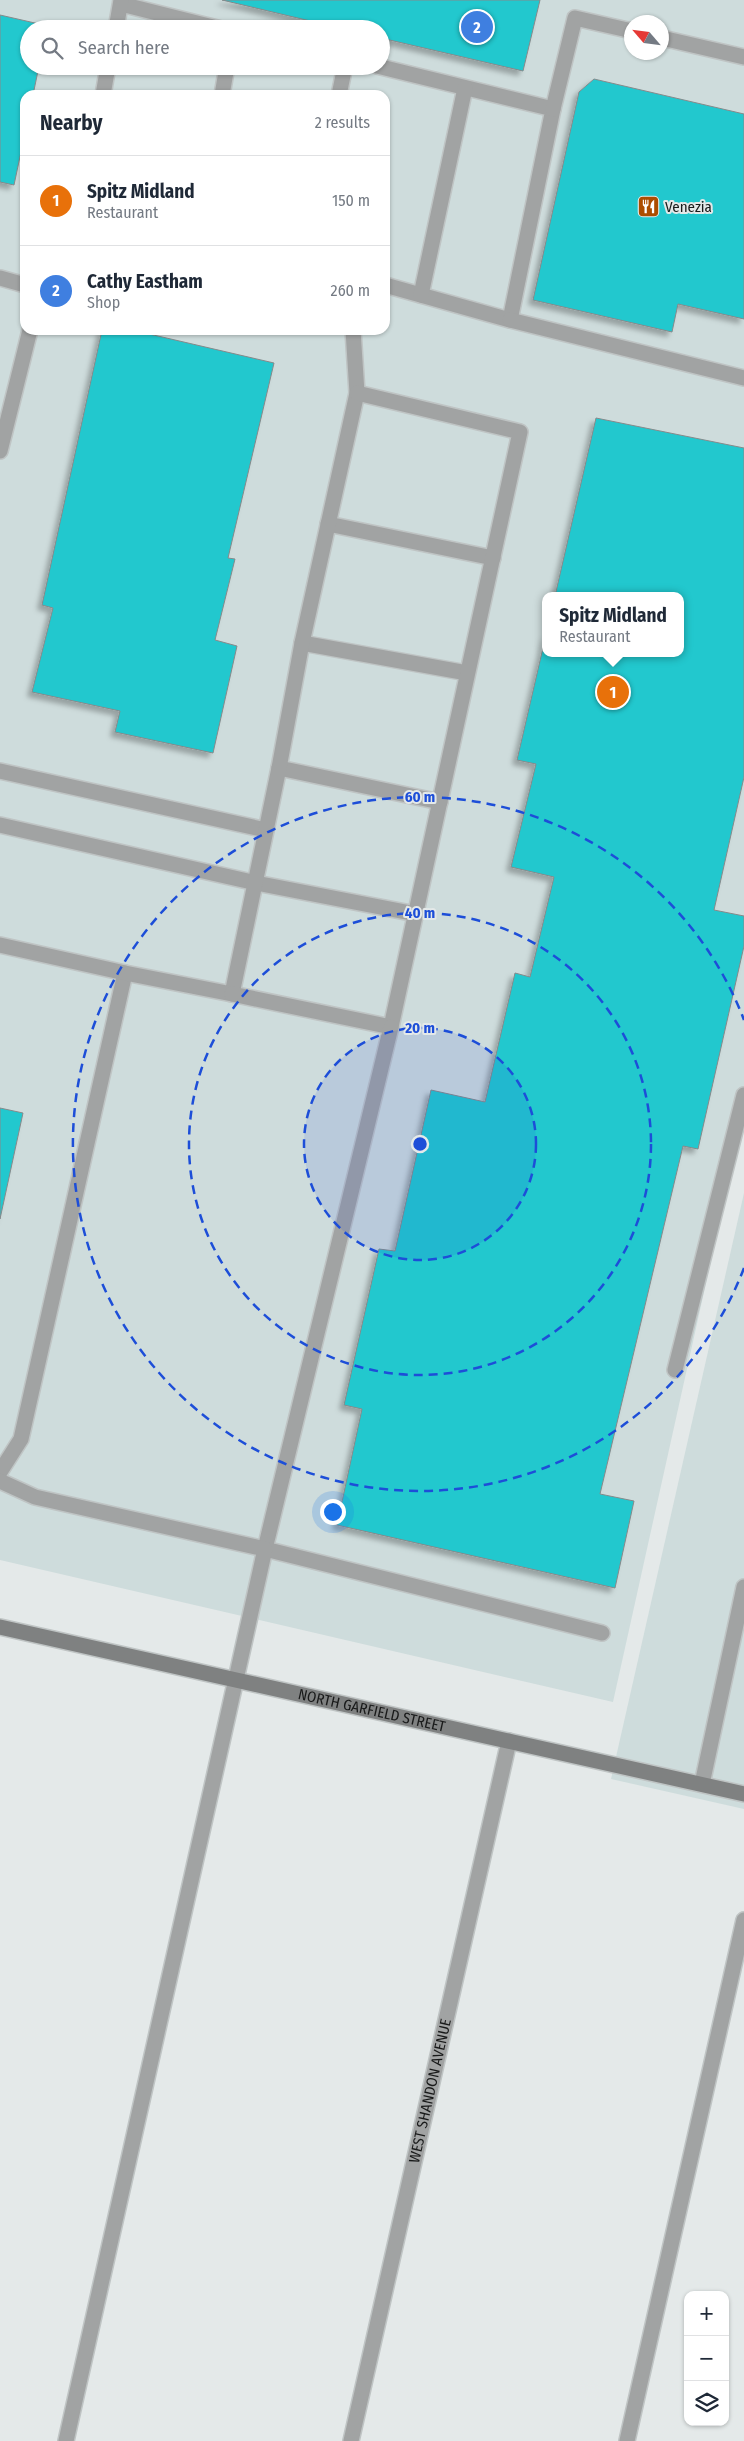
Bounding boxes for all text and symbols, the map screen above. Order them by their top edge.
pin: 2 [461,8,493,46]
north arrow [624,15,669,60]
search box [20,20,390,75]
icon: search [38,34,66,62]
text: Search here [78,36,170,59]
text: Nearby [40,110,102,136]
text: 2 results [315,113,370,132]
text: Spitz Midland [87,180,194,203]
text: 1 [53,191,59,210]
text: 150 m [332,191,370,210]
restaurant icon: Venezia [637,195,661,219]
place label: Venezia [665,198,712,216]
text: Restaurant [87,203,158,222]
text: Cathy Eastham [87,270,203,293]
text: 2 [52,281,60,300]
text: 260 m [331,281,370,300]
text: Shop [87,293,120,312]
popup [542,592,684,657]
text: Spitz Midland [559,604,667,627]
text: Restaurant [559,627,630,646]
pin: 1 [597,673,629,711]
text: 60 m [405,788,435,806]
text: 40 m [405,904,435,922]
text: 20 m [404,1019,435,1037]
centre of rings [411,1135,429,1153]
your location [320,1499,346,1525]
street label: NORTH GARFIELD STREET [296,1685,447,1736]
street label: WEST SHANDON AVENUE [405,2017,455,2165]
map controls [684,2291,729,2426]
button: + [684,2291,729,2336]
button: − [684,2336,729,2381]
button: layers [684,2381,729,2426]

